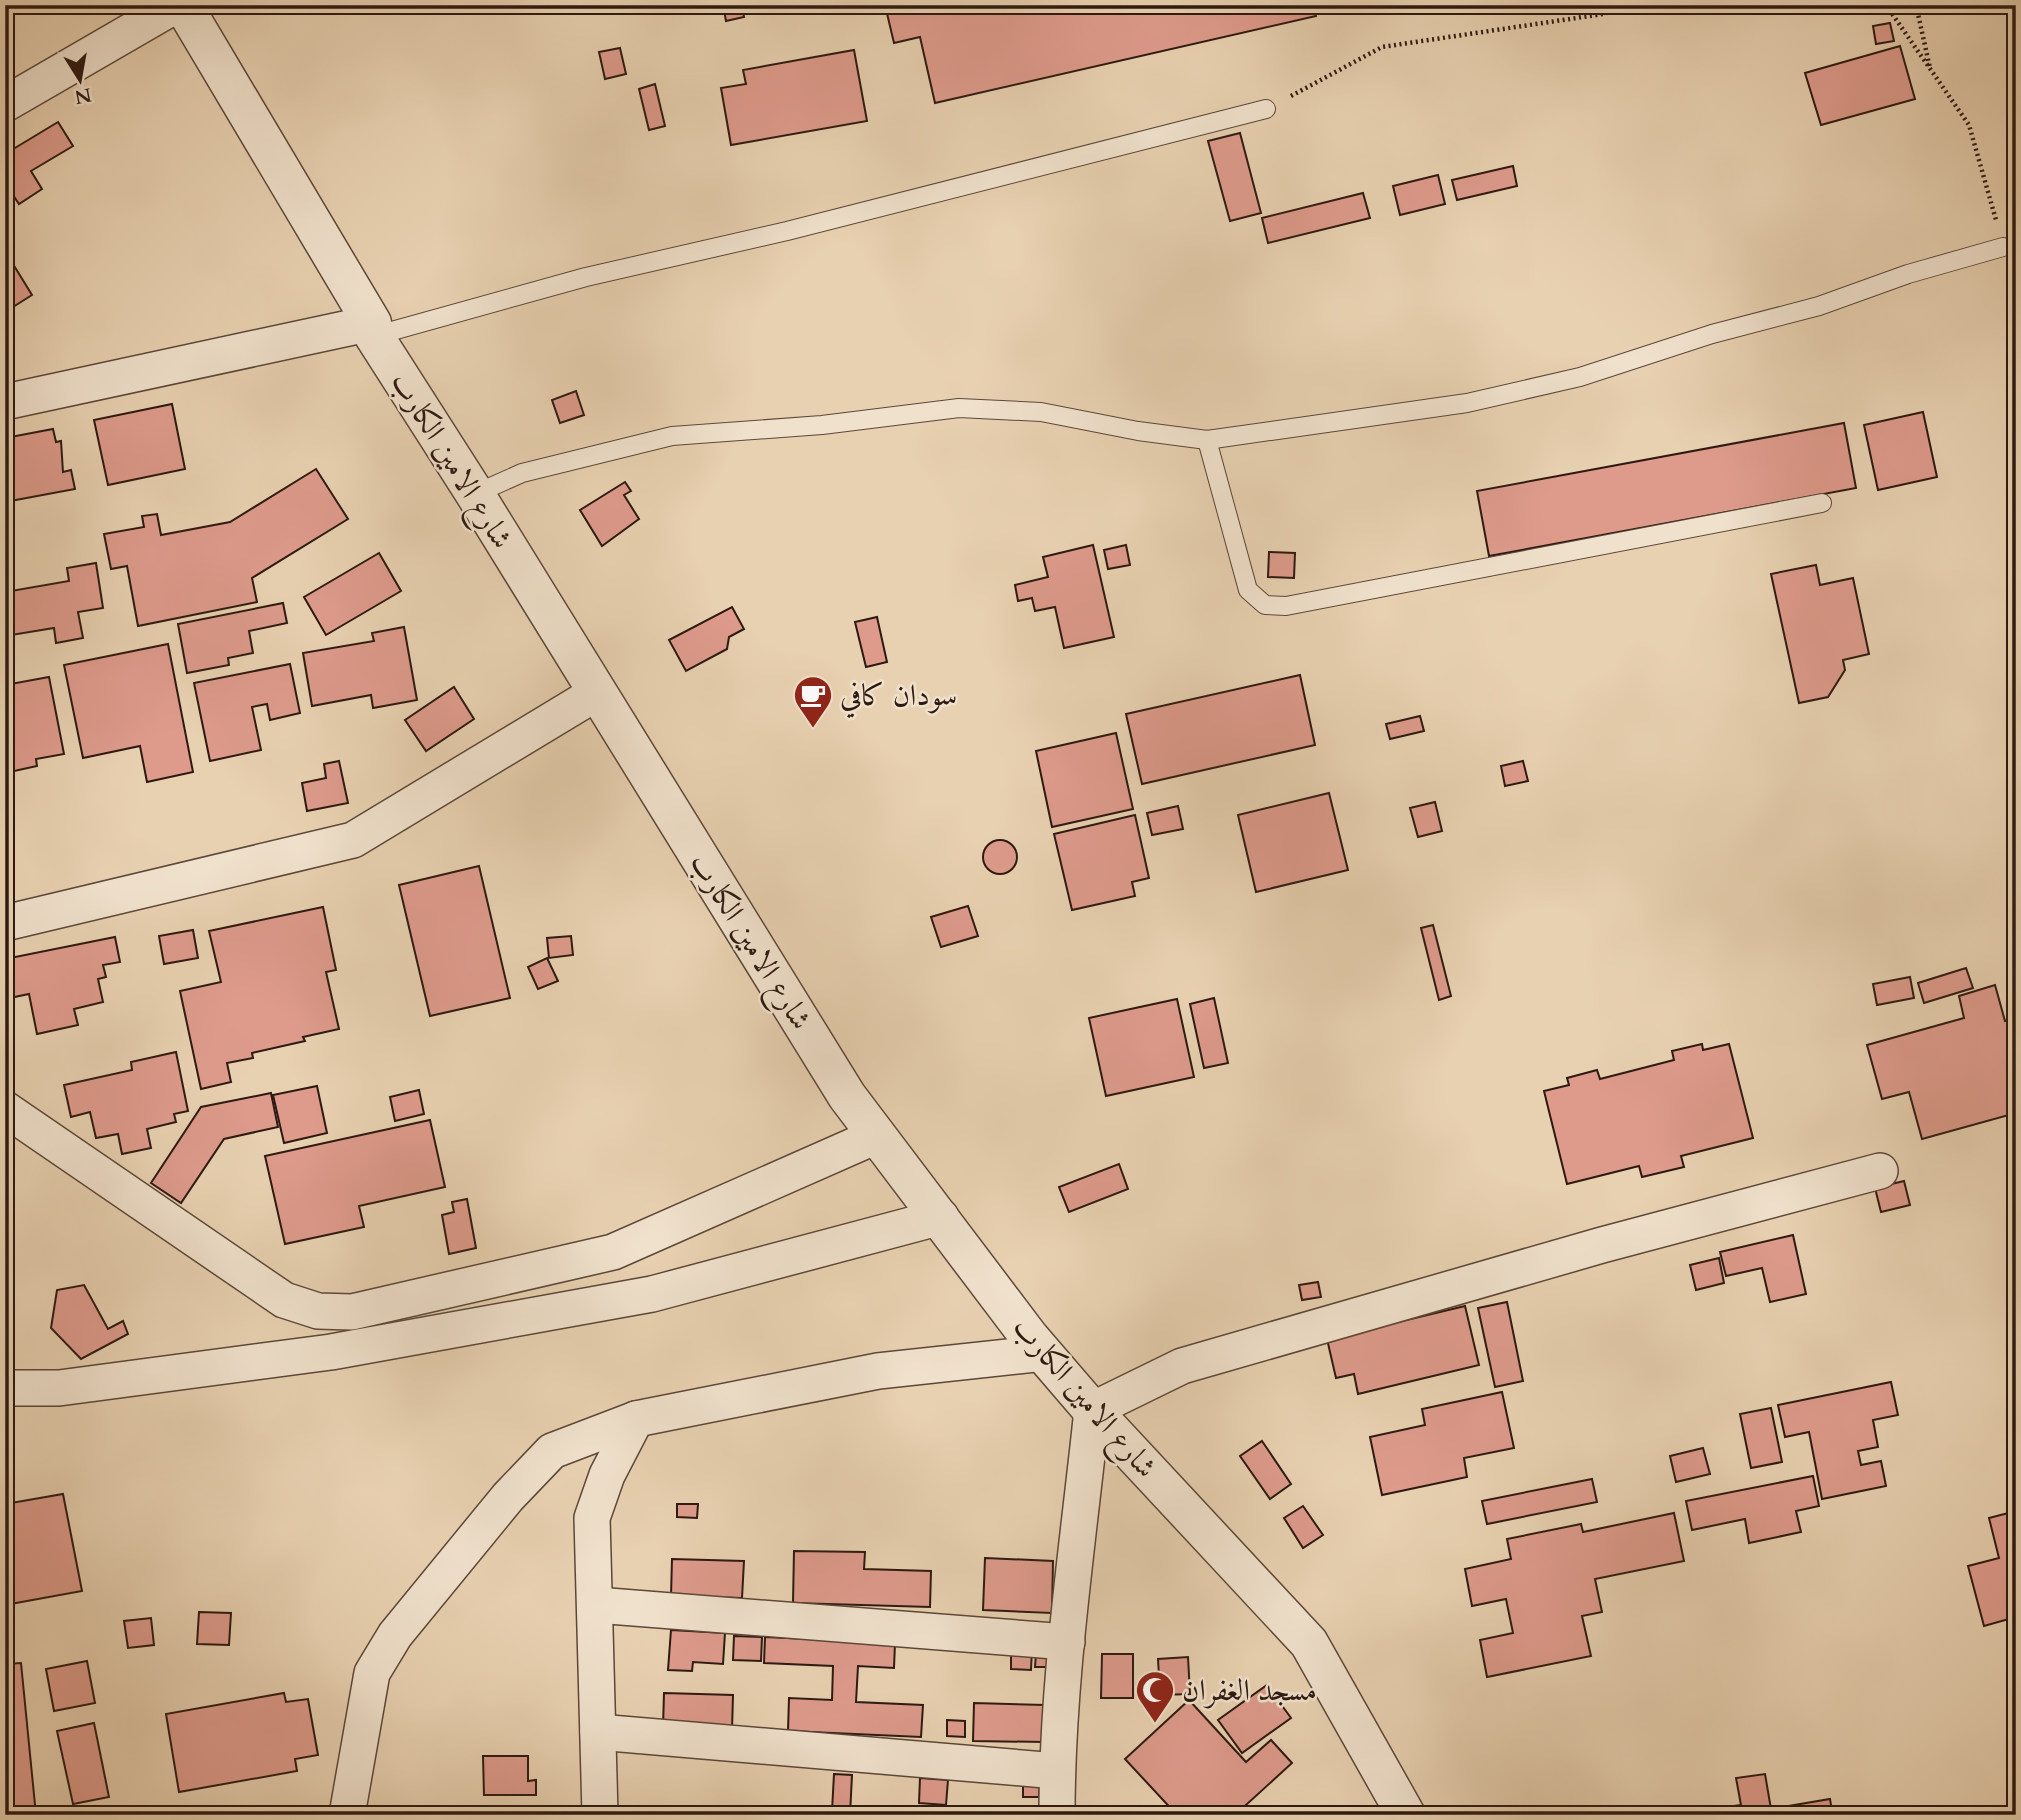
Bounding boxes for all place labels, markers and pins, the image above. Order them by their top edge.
cafe icon: سودان كافي [792,674,834,729]
place label: سودان كافي [840,675,957,719]
mosque icon: مسجد الغفران [1134,1669,1176,1724]
place label: مسجد الغفران [1182,1670,1317,1711]

